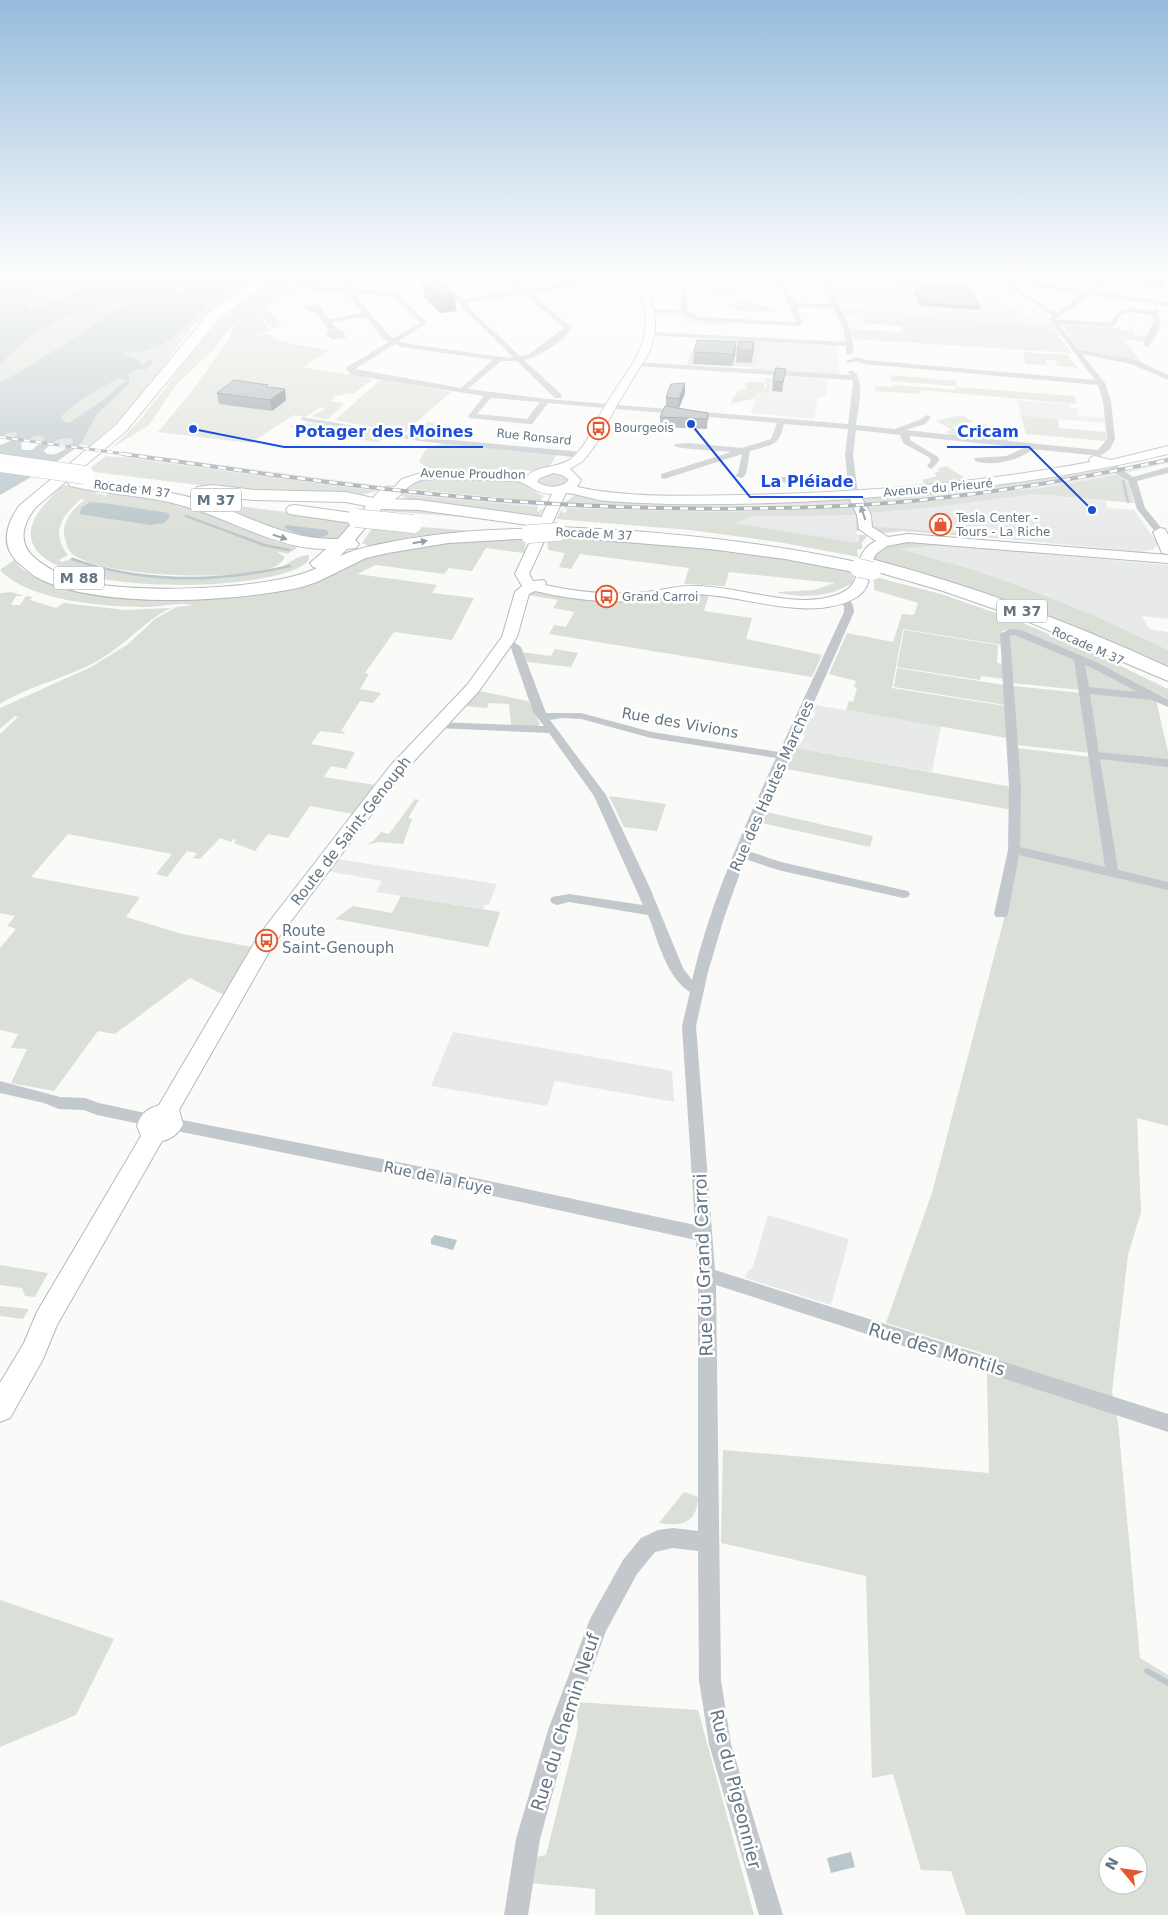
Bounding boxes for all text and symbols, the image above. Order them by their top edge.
callout: Potager des Moines [284,416,483,447]
bus stop icon: Bourgeois [586,416,610,440]
callout: Cricam [947,416,1029,447]
place label: Bourgeois [614,421,674,435]
text: Potager des Moines [295,422,473,441]
text: Cricam [957,422,1019,441]
street label: Rue Ronsard [496,426,572,448]
street label: Avenue Proudhon [420,466,526,482]
callout: La Pléiade [750,466,863,497]
text: La Pléiade [760,472,854,491]
street label: Avenue du Prieuré [883,476,993,500]
street label: Rocade M 37 [93,477,171,501]
road number: M 37 [191,488,241,512]
one-way arrow [859,505,867,520]
place label: Tesla Center - Tours - La Riche [955,511,1051,539]
shop icon: Tesla Center - Tours - La Riche [928,513,952,537]
street label: Rocade M 37 [555,525,633,543]
one-way arrow [273,533,288,541]
one-way arrow [412,538,428,546]
road number: M 88 [54,566,104,590]
bus stop icon: Grand Carroi [594,585,618,609]
place label: Grand Carroi [622,590,698,604]
road number: M 37 [997,600,1047,622]
street label: Rocade M 37 [1050,624,1126,668]
street label: Rue des Hautes Marches [726,698,818,874]
street label: Rue des Vivions [620,704,740,742]
street label: Route de Saint-Genouph [287,753,415,909]
place label: Route Saint-Genouph [282,922,394,957]
bus stop icon: Route Saint-Genouph [254,928,278,952]
street label: Rue de la Fuye [382,1158,494,1198]
street label: Rue du Grand Carroi [689,1173,717,1357]
street label: Rue des Montils [866,1318,1008,1380]
street label: Rue du Chemin Neuf [526,1630,604,1813]
street label: Rue du Pigeonnier [706,1707,766,1872]
north arrow [1098,1845,1148,1895]
text: N [1102,1855,1121,1873]

